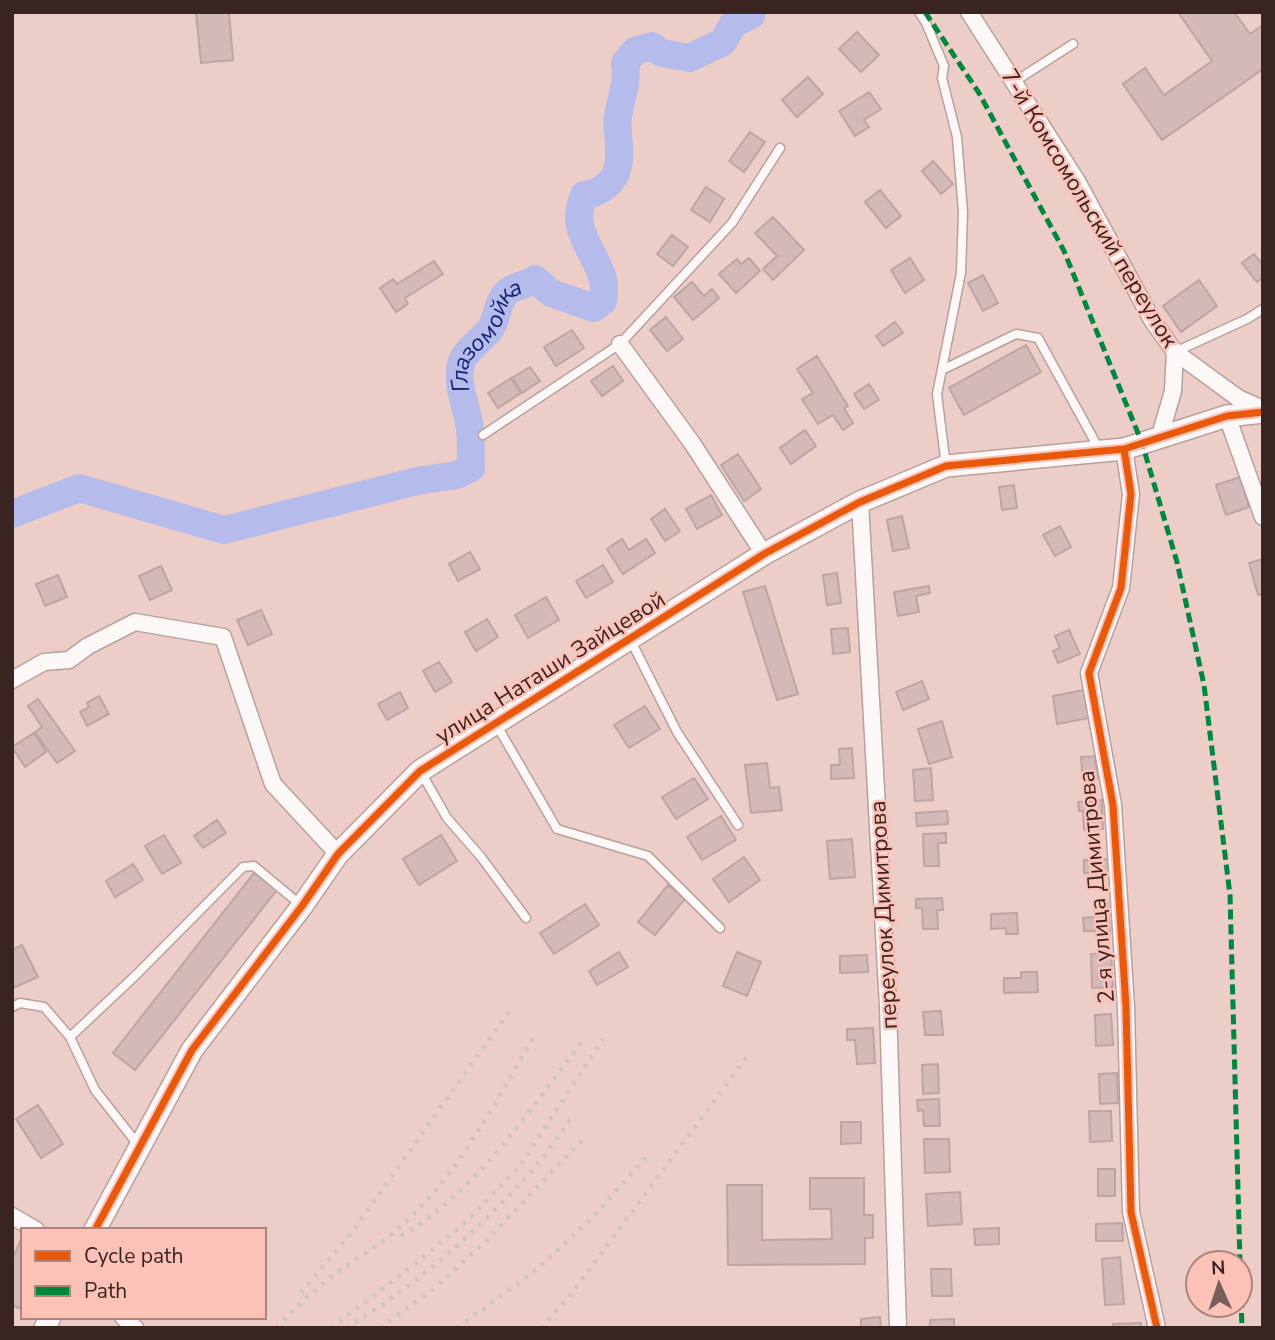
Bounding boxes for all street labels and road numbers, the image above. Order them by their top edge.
street label: 7-й Комсомольский переулок [994,63,1186,354]
street label: улица Наташи Зайцевой [429,584,671,751]
street label: 2-я улица Димитрова [1071,769,1122,1005]
street label: переулок Димитрова [862,800,905,1030]

